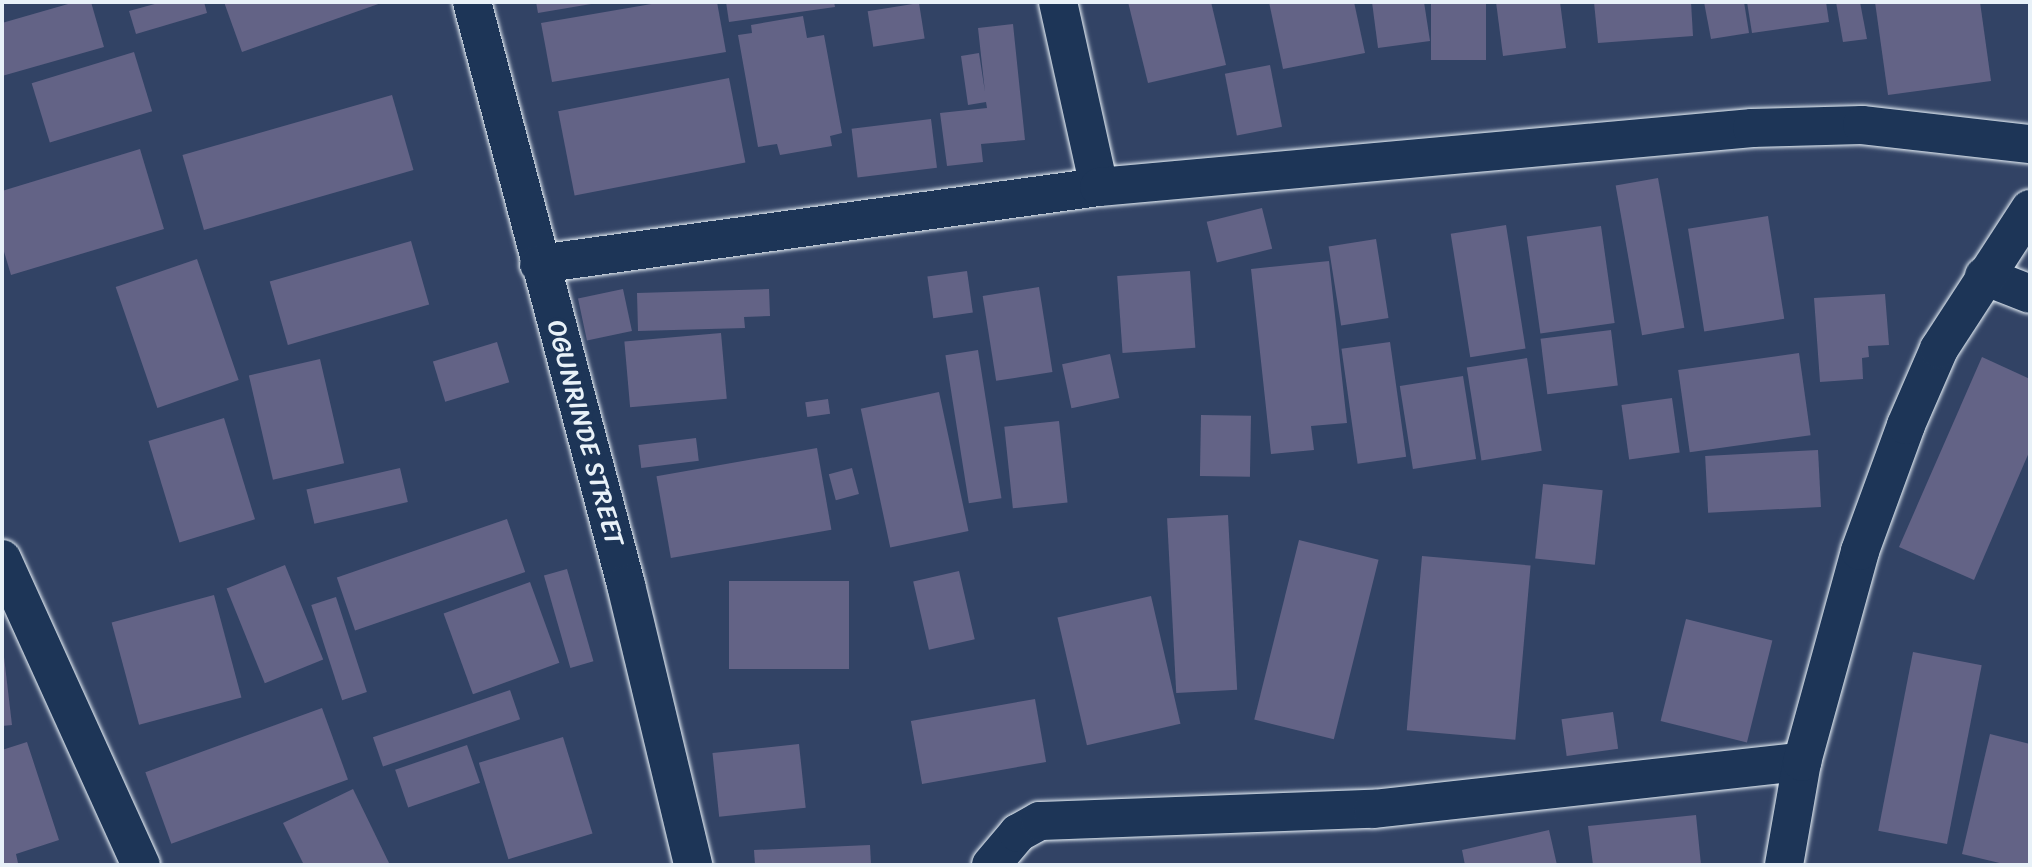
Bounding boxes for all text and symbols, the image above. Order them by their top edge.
street label: OGUNRINDE STREET [539,315,631,551]

